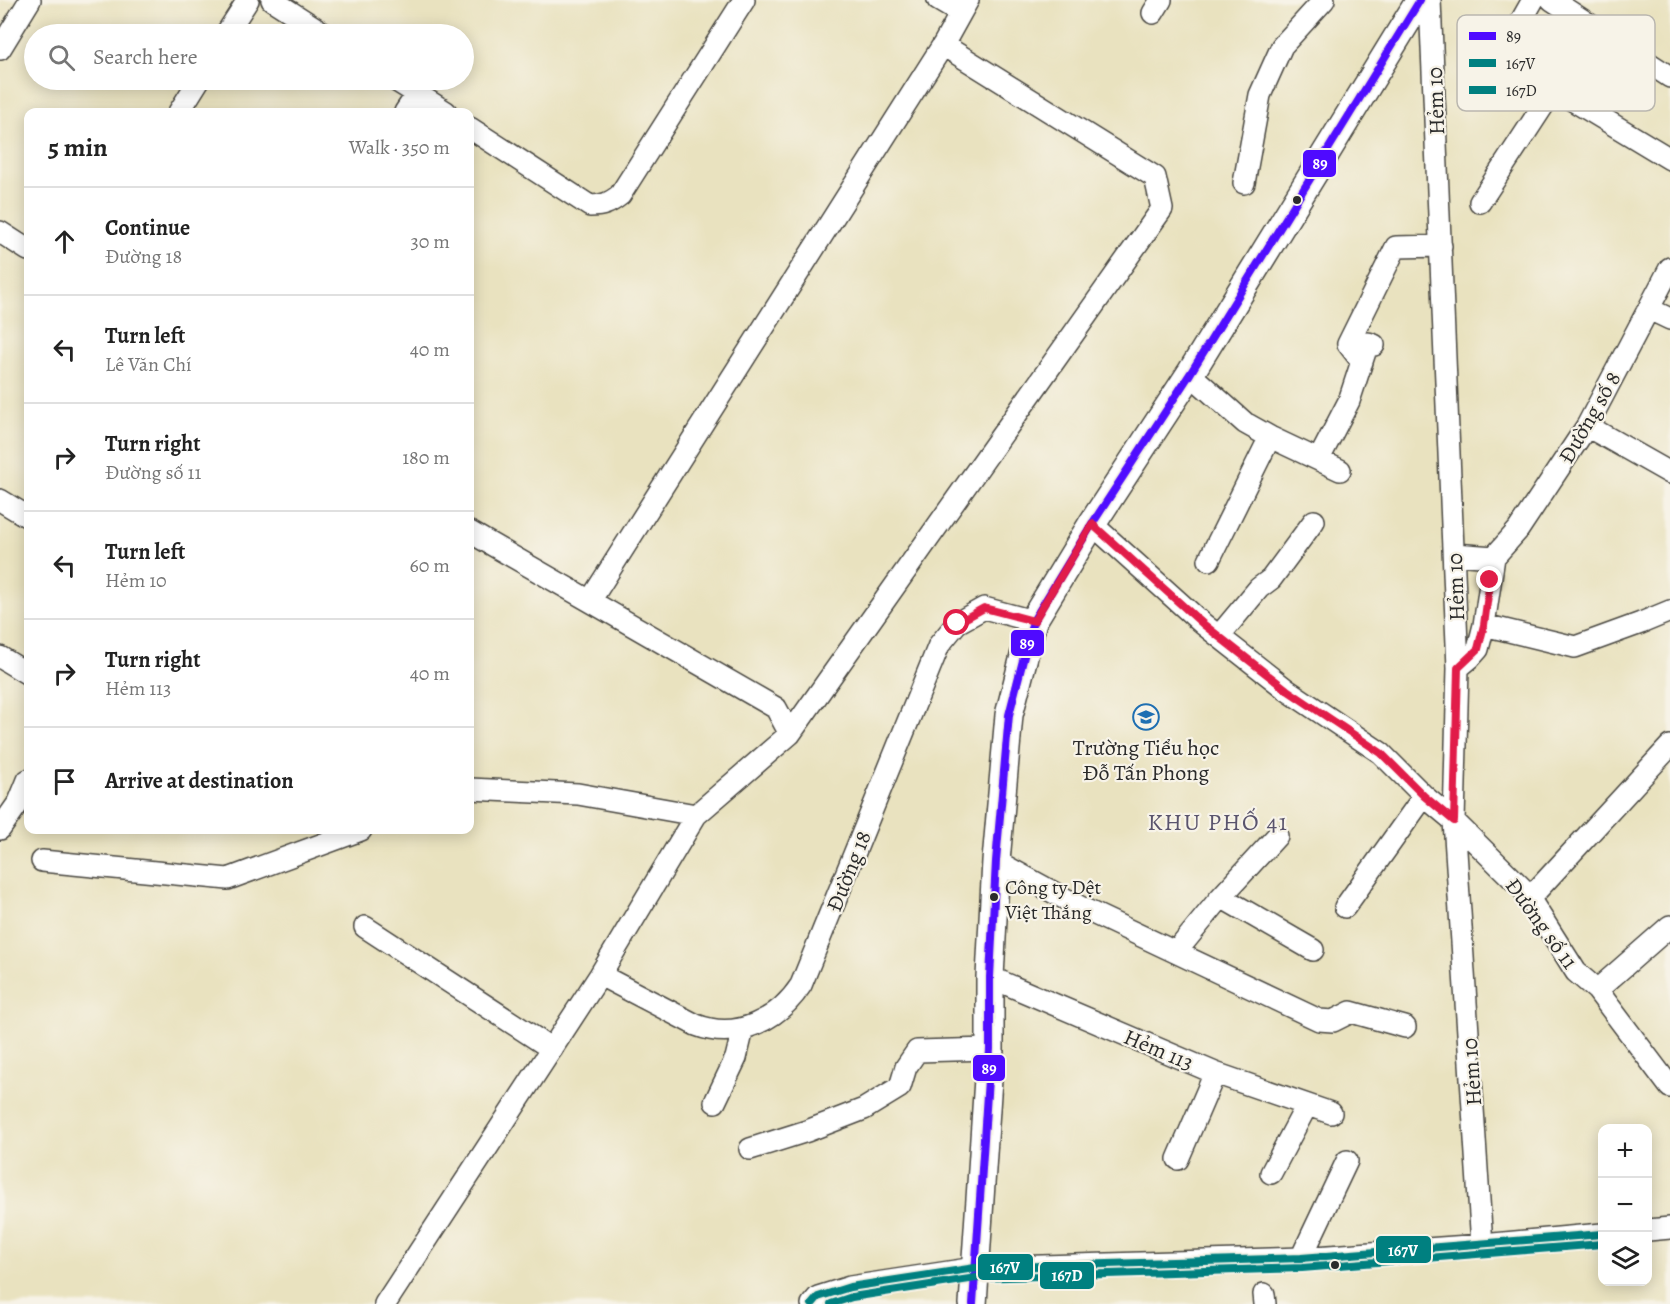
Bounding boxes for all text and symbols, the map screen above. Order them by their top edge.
legend [1457,15,1655,111]
search box [24,24,474,90]
text: 89 [1506,26,1521,48]
icon: search [45,41,78,74]
text: Search here [93,42,198,72]
text: 167V [1506,53,1536,75]
street label: Hẻm 10 [1420,67,1452,135]
text: 167D [1506,80,1537,102]
text: 5 min [48,130,108,165]
text: Walk · 350 m [349,134,450,161]
line badge: 89 [1302,149,1337,178]
text: 89 [1312,153,1328,175]
unlabelled marker [1291,194,1303,206]
text: Continue [105,213,190,243]
icon: ahead [48,225,81,258]
text: 30 m [410,228,450,255]
text: Đường 18 [105,243,182,270]
text: Turn left [105,321,185,351]
icon: left [48,333,81,366]
text: 40 m [410,336,450,363]
text: Lê Văn Chí [105,351,192,378]
street label: Đường số 8 [1552,366,1628,469]
text: Turn right [105,429,201,459]
icon: right [48,441,81,474]
text: 180 m [402,444,450,471]
text: Đường số 11 [105,459,201,486]
text: Turn left [105,537,185,567]
icon: left [48,549,81,582]
text: 60 m [410,552,450,579]
street label: Hẻm 10 [1440,553,1472,621]
route end [1476,566,1502,592]
text: Hẻm 10 [105,567,167,594]
route start [943,609,969,635]
line badge: 89 [1010,629,1045,657]
text: 89 [1019,633,1035,655]
text: Turn right [105,645,201,675]
icon: right [48,657,81,690]
text: 40 m [410,660,450,687]
text: Hẻm 113 [105,675,171,702]
school or university icon: Trường Tiểu học Đỗ Tấn Phong [1131,702,1161,732]
place label: Trường Tiểu học Đỗ Tấn Phong [1073,733,1219,788]
icon: arrive [48,765,81,798]
text: Arrive at destination [105,766,294,796]
district label: KHU PHỐ 41 [1147,806,1289,838]
street label: Đường 18 [819,826,879,916]
street label: Đường số 11 [1498,872,1584,975]
place label: Công ty Dệt Việt Thắng [1004,874,1102,926]
marker: Công ty Dệt Việt Thắng [988,891,1000,903]
street label: Hẻm 113 [1119,1022,1198,1078]
street label: Hẻm 10 [1455,1037,1489,1107]
line badge: 89 [972,1054,1006,1082]
text: 89 [981,1058,997,1080]
map controls [1598,1124,1652,1286]
button: + [1598,1124,1652,1178]
button: − [1598,1178,1652,1232]
button: layers [1598,1232,1652,1286]
line badge: 167V [1375,1235,1432,1264]
text: 167V [1388,1240,1419,1262]
line badge: 167V [977,1253,1034,1281]
text: 167V [990,1257,1021,1279]
unlabelled marker [1329,1259,1341,1271]
line badge: 167D [1039,1261,1095,1290]
text: 167D [1051,1265,1083,1287]

